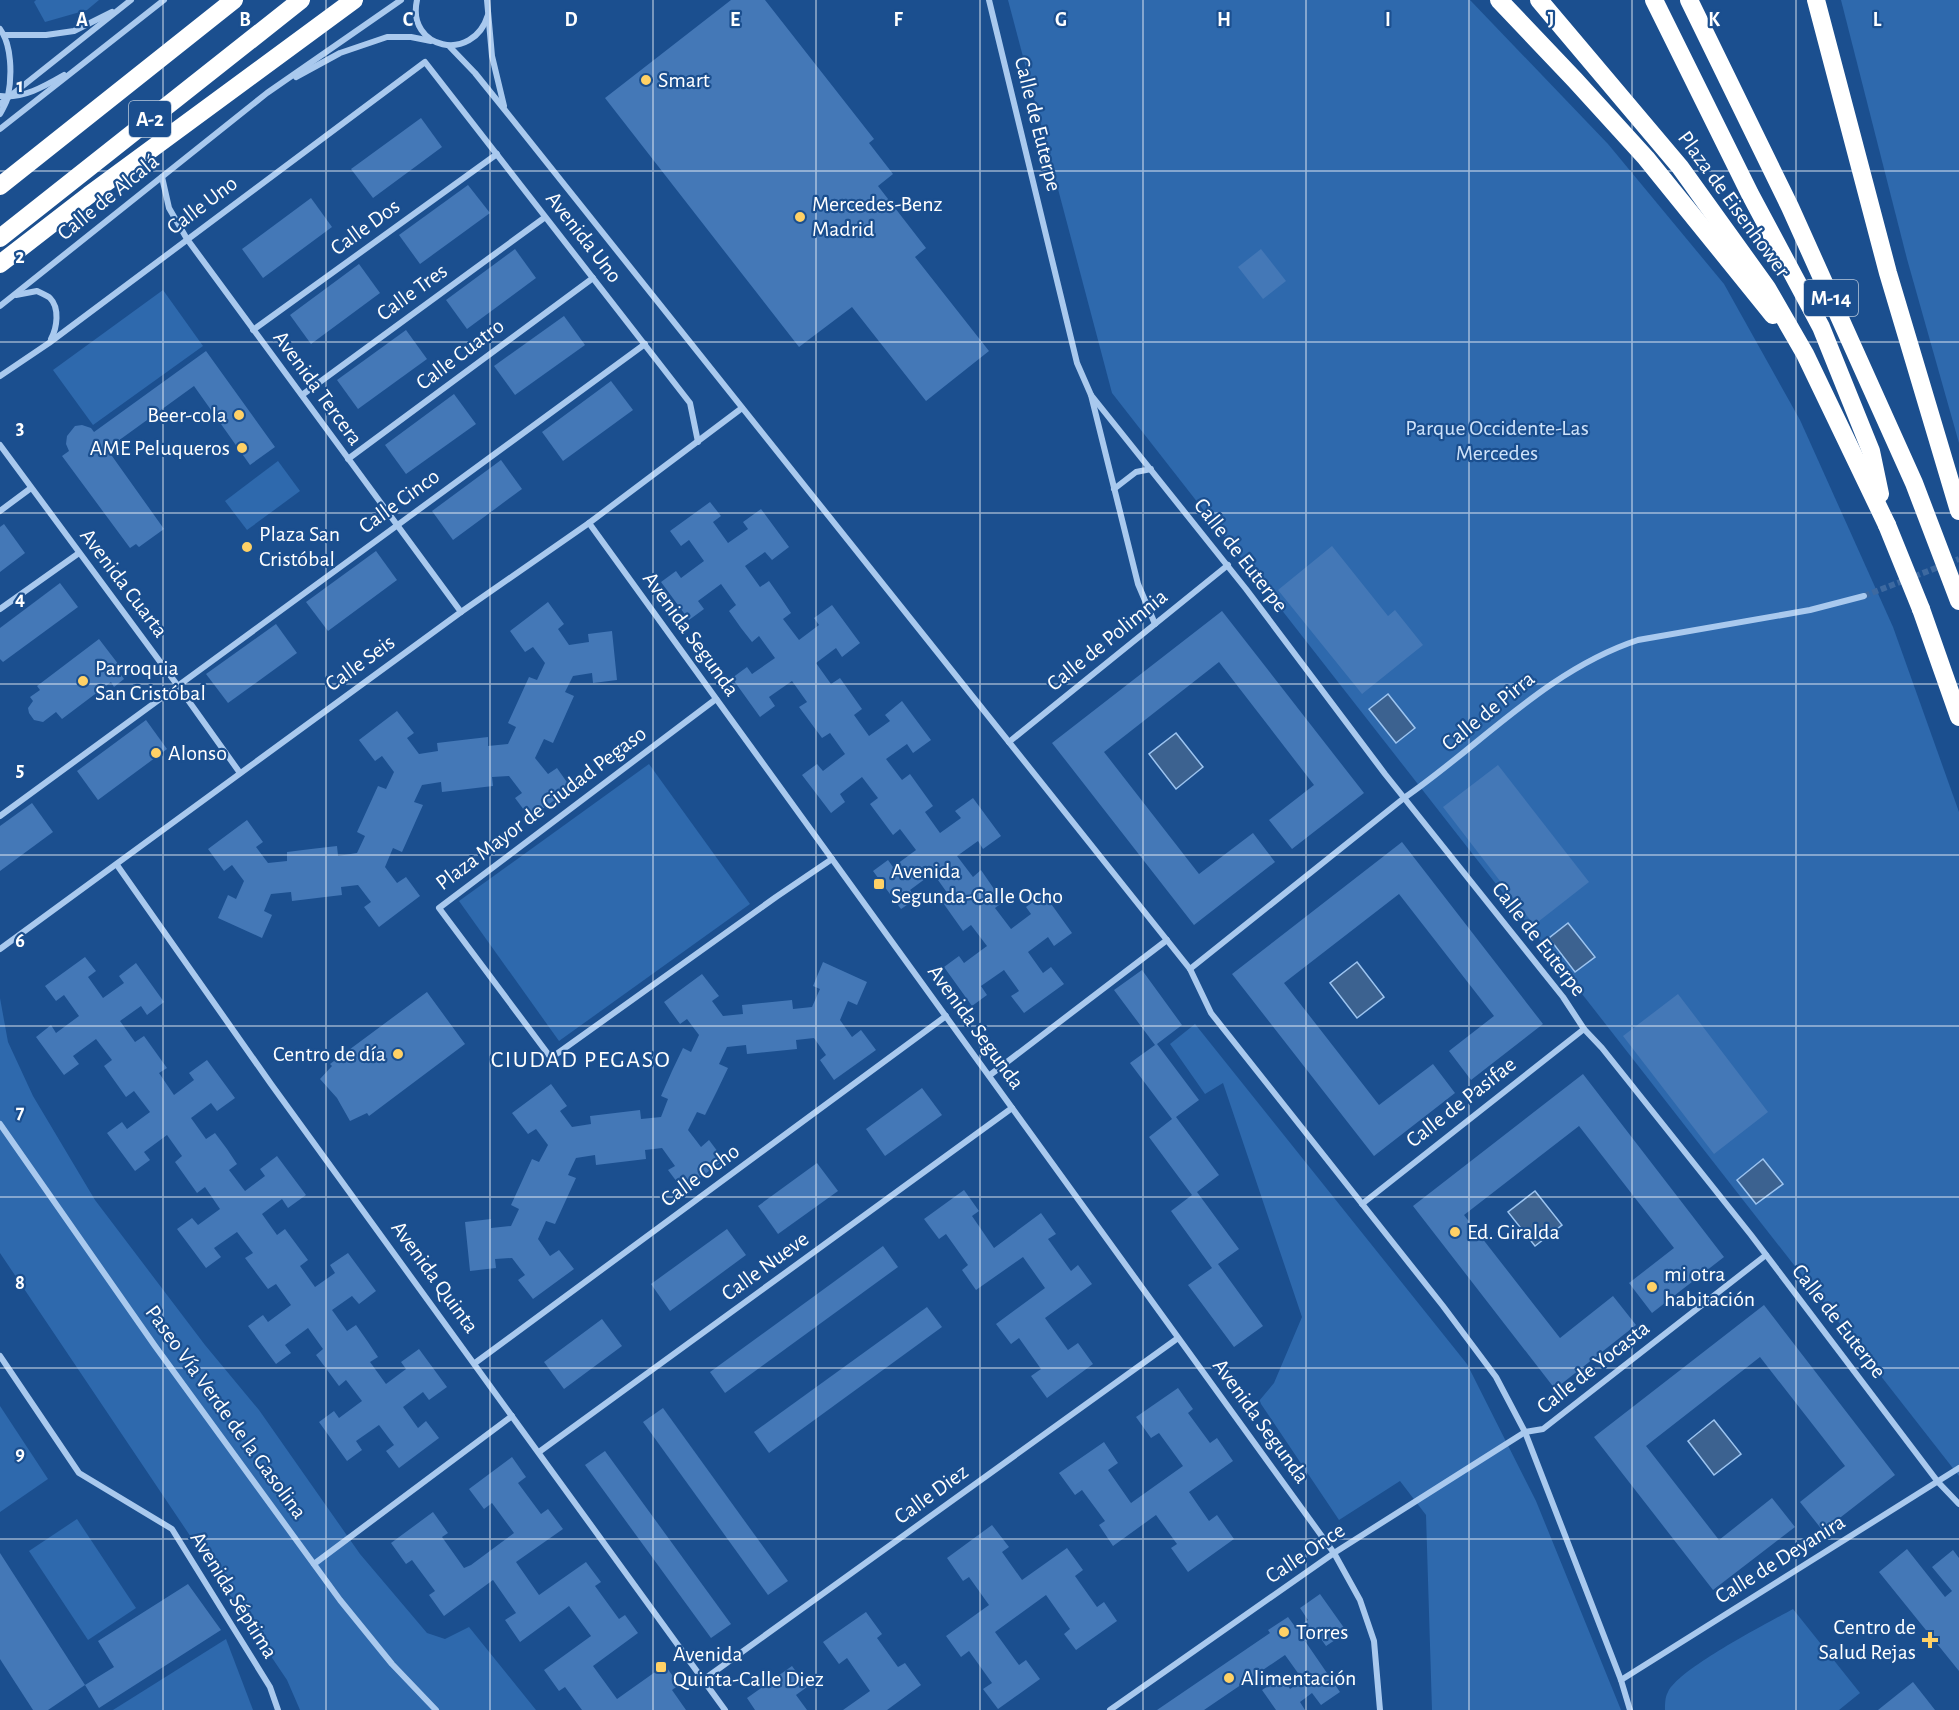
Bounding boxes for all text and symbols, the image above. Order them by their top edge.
text: A [76,10,88,30]
text: B [239,10,251,30]
text: C [403,10,414,30]
text: D [564,10,578,30]
text: E [730,10,740,30]
text: F [893,10,903,30]
text: G [1055,10,1067,30]
text: H [1217,10,1231,30]
text: I [1385,10,1391,30]
text: J [1548,10,1554,30]
text: K [1708,10,1720,30]
text: L [1873,10,1882,30]
street label: Calle de Euterpe [1011,54,1065,194]
place label: Smart [658,69,710,91]
marker: Smart [639,73,653,87]
text: 1 [16,76,24,96]
road number: A-2 [129,101,171,137]
street label: Plaza de Eisenhower [1674,127,1794,281]
street label: Calle de Alcalá [53,150,163,244]
street label: Calle Uno [163,172,241,238]
street label: Avenida Uno [542,187,626,287]
place label: Mercedes-Benz Madrid [812,193,943,240]
street label: Calle Dos [326,195,404,259]
marker: Mercedes-Benz Madrid [793,210,807,224]
text: 2 [15,247,25,267]
street label: Calle Tres [373,259,451,325]
road number: M-14 [1804,280,1858,316]
street label: Calle Cuatro [412,314,508,394]
street label: Avenida Tercera [269,327,367,449]
place label: Beer-cola [147,404,227,426]
marker: Beer-cola [232,408,246,422]
park label: Parque Occidente-Las Mercedes [1405,417,1589,464]
text: 3 [16,418,24,438]
place label: AME Peluqueros [90,437,230,459]
marker: AME Peluqueros [235,441,249,455]
street label: Calle Cinco [355,465,443,537]
street label: Calle de Euterpe [1190,494,1292,616]
place label: Plaza San Cristóbal [259,523,340,570]
street label: Avenida Cuarta [76,524,172,642]
marker: Plaza San Cristóbal [240,540,254,554]
street label: Avenida Segunda [639,568,743,700]
street label: Calle de Polimnia [1043,585,1171,695]
text: 4 [15,589,25,609]
street label: Calle Seis [321,631,399,695]
place label: Parroquia San Cristóbal [95,657,206,704]
street label: Calle de Pirra [1437,667,1539,755]
marker: Parroquia San Cristóbal [76,674,90,688]
street label: Plaza Mayor de Ciudad Pegaso [432,722,650,894]
place label: Alonso [168,742,227,764]
marker: Alonso [149,746,163,760]
text: 5 [16,760,24,780]
place label: Avenida Segunda-Calle Ocho [891,860,1063,907]
marker: Avenida Segunda-Calle Ocho [872,877,886,891]
street label: Calle de Euterpe [1488,878,1590,1000]
text: 6 [15,931,25,951]
street label: Avenida Segunda [924,961,1028,1093]
place label: Centro de día [273,1043,386,1065]
marker: Centro de día [391,1047,405,1061]
district label: CIUDAD PEGASO [491,1048,671,1072]
street label: Calle de Pasifae [1402,1053,1520,1151]
text: 7 [16,1102,25,1122]
street label: Calle Ocho [657,1139,743,1211]
street label: Avenida Quinta [387,1217,483,1337]
place label: Ed. Giralda [1467,1221,1560,1243]
marker: Ed. Giralda [1448,1225,1462,1239]
street label: Calle Nueve [717,1227,813,1305]
street label: Calle de Euterpe [1788,1260,1890,1382]
place label: mi otra habitación [1664,1263,1755,1310]
text: 8 [15,1273,25,1293]
marker: mi otra habitación [1645,1280,1659,1294]
street label: Paseo Vía Verde de la Gasolina [141,1301,311,1523]
street label: Calle de Yocasta [1533,1316,1653,1418]
street label: Avenida Segunda [1209,1355,1313,1487]
text: 9 [15,1444,25,1464]
street label: Calle Diez [890,1460,972,1528]
street label: Calle de Deyanira [1711,1510,1849,1608]
street label: Calle Once [1261,1519,1349,1587]
street label: Avenida Séptima [186,1528,282,1662]
place label: Centro de Salud Rejas [1819,1616,1916,1663]
place label: Torres [1296,1621,1348,1643]
marker: Torres [1277,1625,1291,1639]
marker: Centro de Salud Rejas [1921,1631,1939,1649]
place label: Avenida Quinta-Calle Diez [673,1643,824,1690]
marker: Avenida Quinta-Calle Diez [654,1660,668,1674]
place label: Alimentación [1241,1667,1356,1689]
marker: Alimentación [1222,1671,1236,1685]

